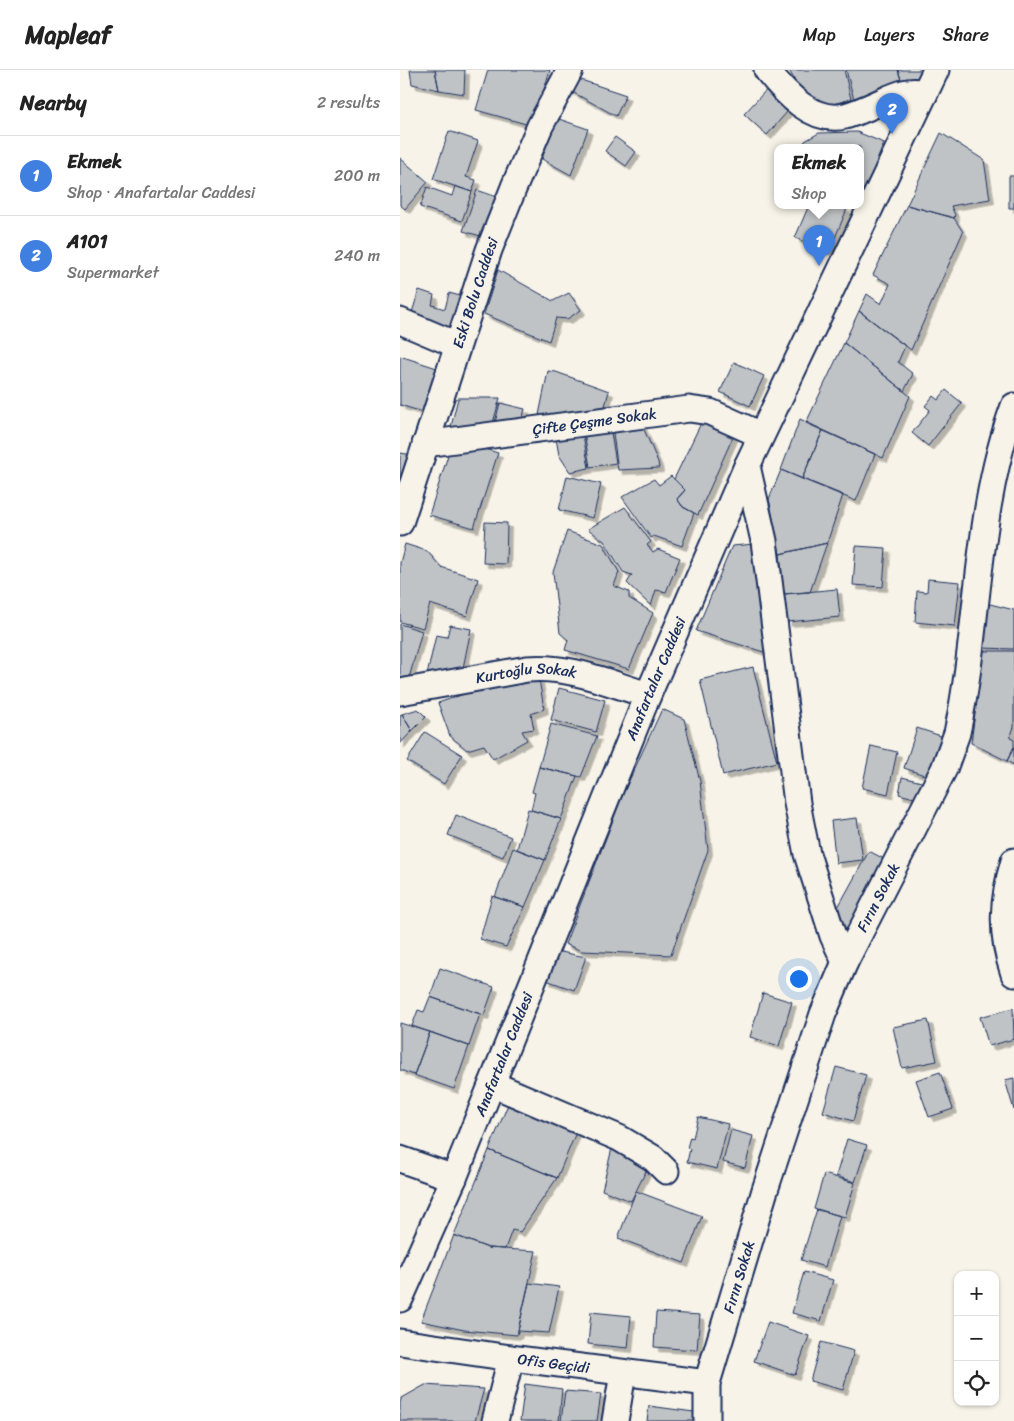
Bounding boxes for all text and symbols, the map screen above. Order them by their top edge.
text: Mapleaf [25,14,111,56]
text: Map [803,19,836,51]
text: Layers [864,19,915,51]
text: Share [943,19,989,51]
text: Nearby [20,84,86,122]
text: 2 results [317,88,380,117]
pin: 2 [876,93,908,134]
popup [774,144,864,209]
text: Ekmek [67,145,122,178]
text: Ekmek [791,146,847,179]
text: 1 [33,161,39,190]
text: 200 m [334,161,380,190]
text: Shop · Anafartalar Caddesi [67,178,255,207]
text: Shop [791,179,826,208]
text: A101 [67,225,108,258]
pin: 1 [803,225,835,266]
street label: Eski Bolu Caddesi [445,233,506,352]
text: 2 [31,241,41,270]
text: 240 m [334,241,380,270]
text: Supermarket [67,258,159,287]
street label: Çifte Çeşme Sokak [531,400,658,443]
street label: Anafartalar Caddesi [618,612,694,745]
street label: Kurtoğlu Sokak [474,655,579,691]
street label: Fırın Sokak [849,858,907,937]
your location [786,966,812,992]
street label: Anafartalar Caddesi [467,987,541,1121]
street label: Fırın Sokak [716,1237,762,1316]
map controls [954,1271,999,1406]
button: + [954,1271,999,1316]
button: − [954,1316,999,1361]
street label: Ofis Geçidi [516,1346,592,1381]
button: locate [954,1361,999,1406]

